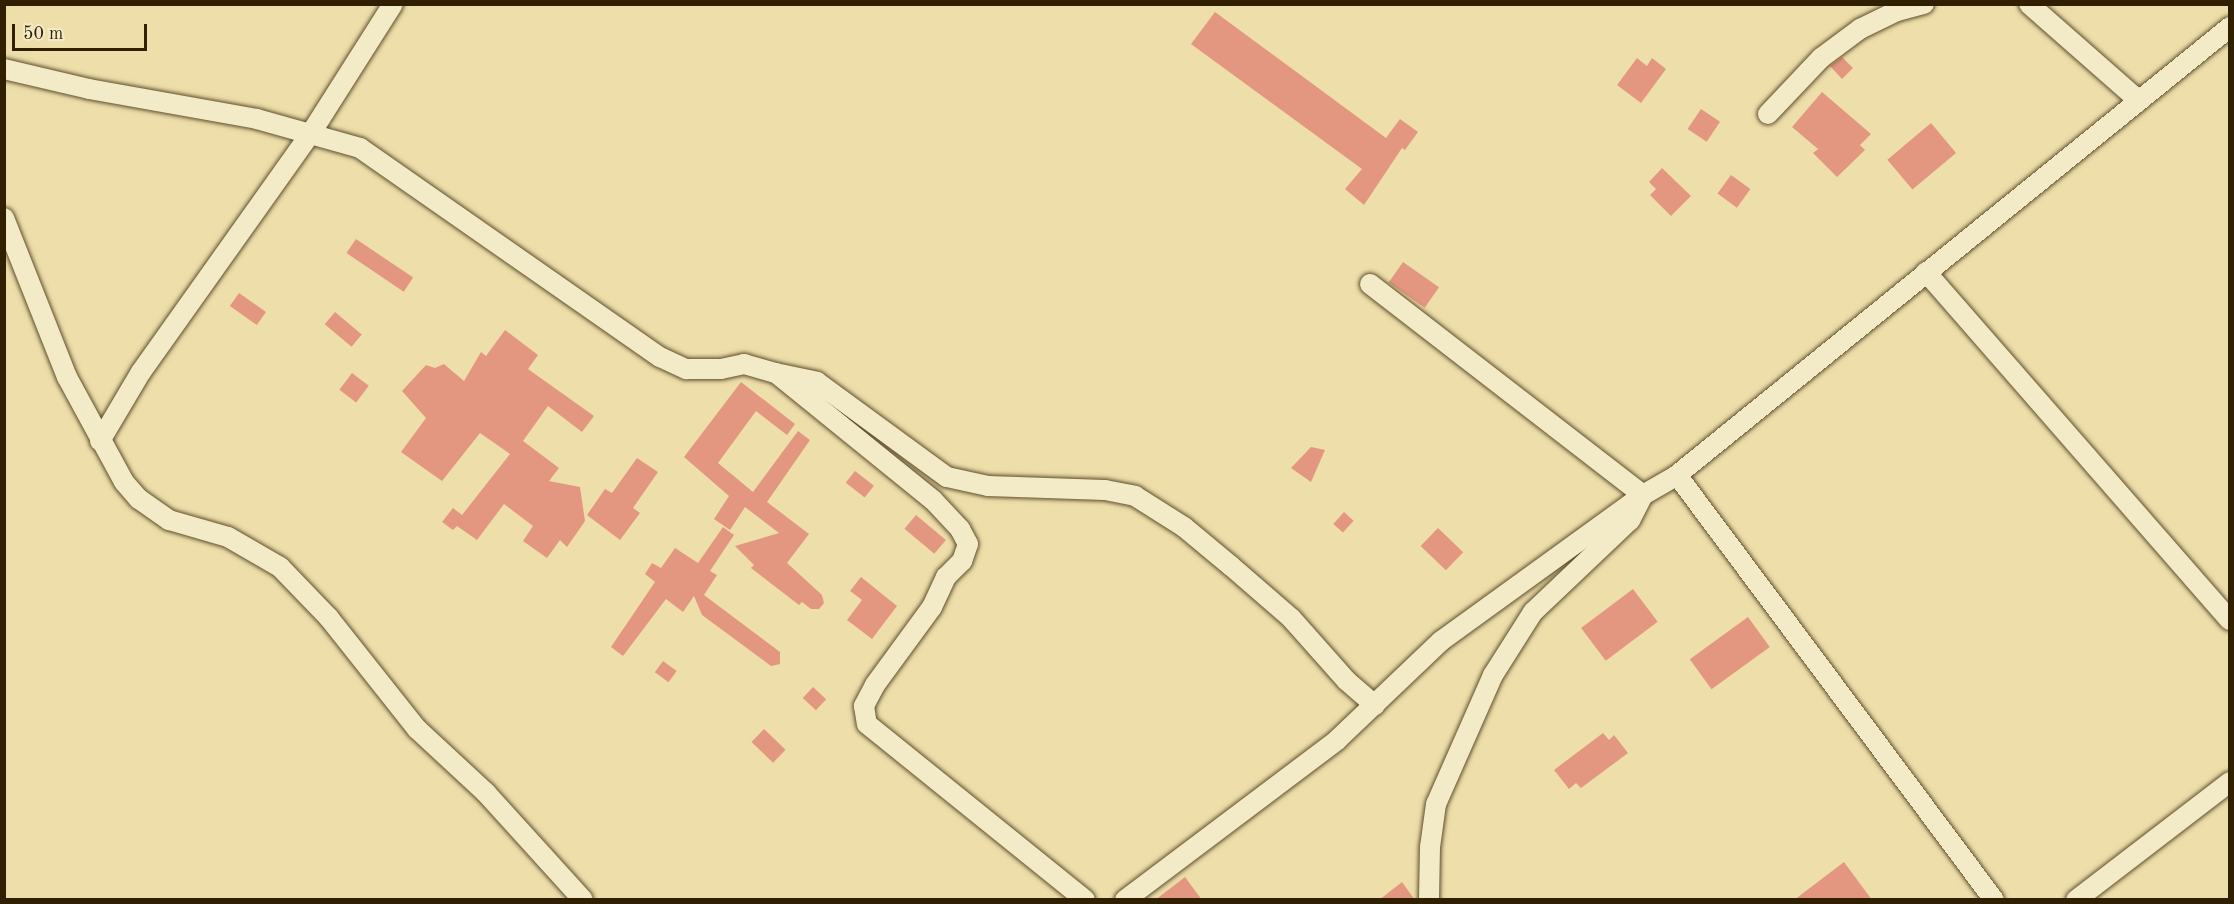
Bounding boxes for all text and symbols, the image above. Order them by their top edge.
scale bar [15,12,150,50]
text: 50 m [23,25,63,43]

